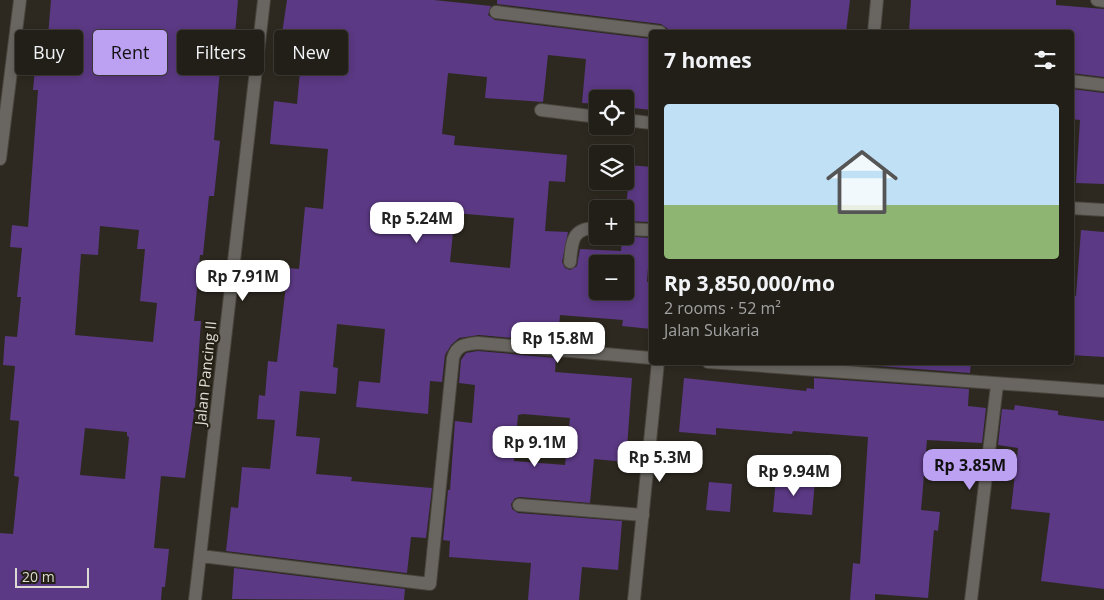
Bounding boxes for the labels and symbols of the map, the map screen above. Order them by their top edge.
pin: Rp 5.24M [365,202,469,244]
pin: Rp 7.91M [191,260,295,302]
street label: Jalan Pancing II [189,320,220,428]
pin: Rp 15.8M [506,322,610,364]
pin: Rp 9.1M [489,426,581,468]
pin: Rp 5.3M [614,440,706,483]
pin: Rp 3.85M [918,448,1022,491]
pin: Rp 9.94M [742,454,846,497]
scale bar [15,565,89,588]

